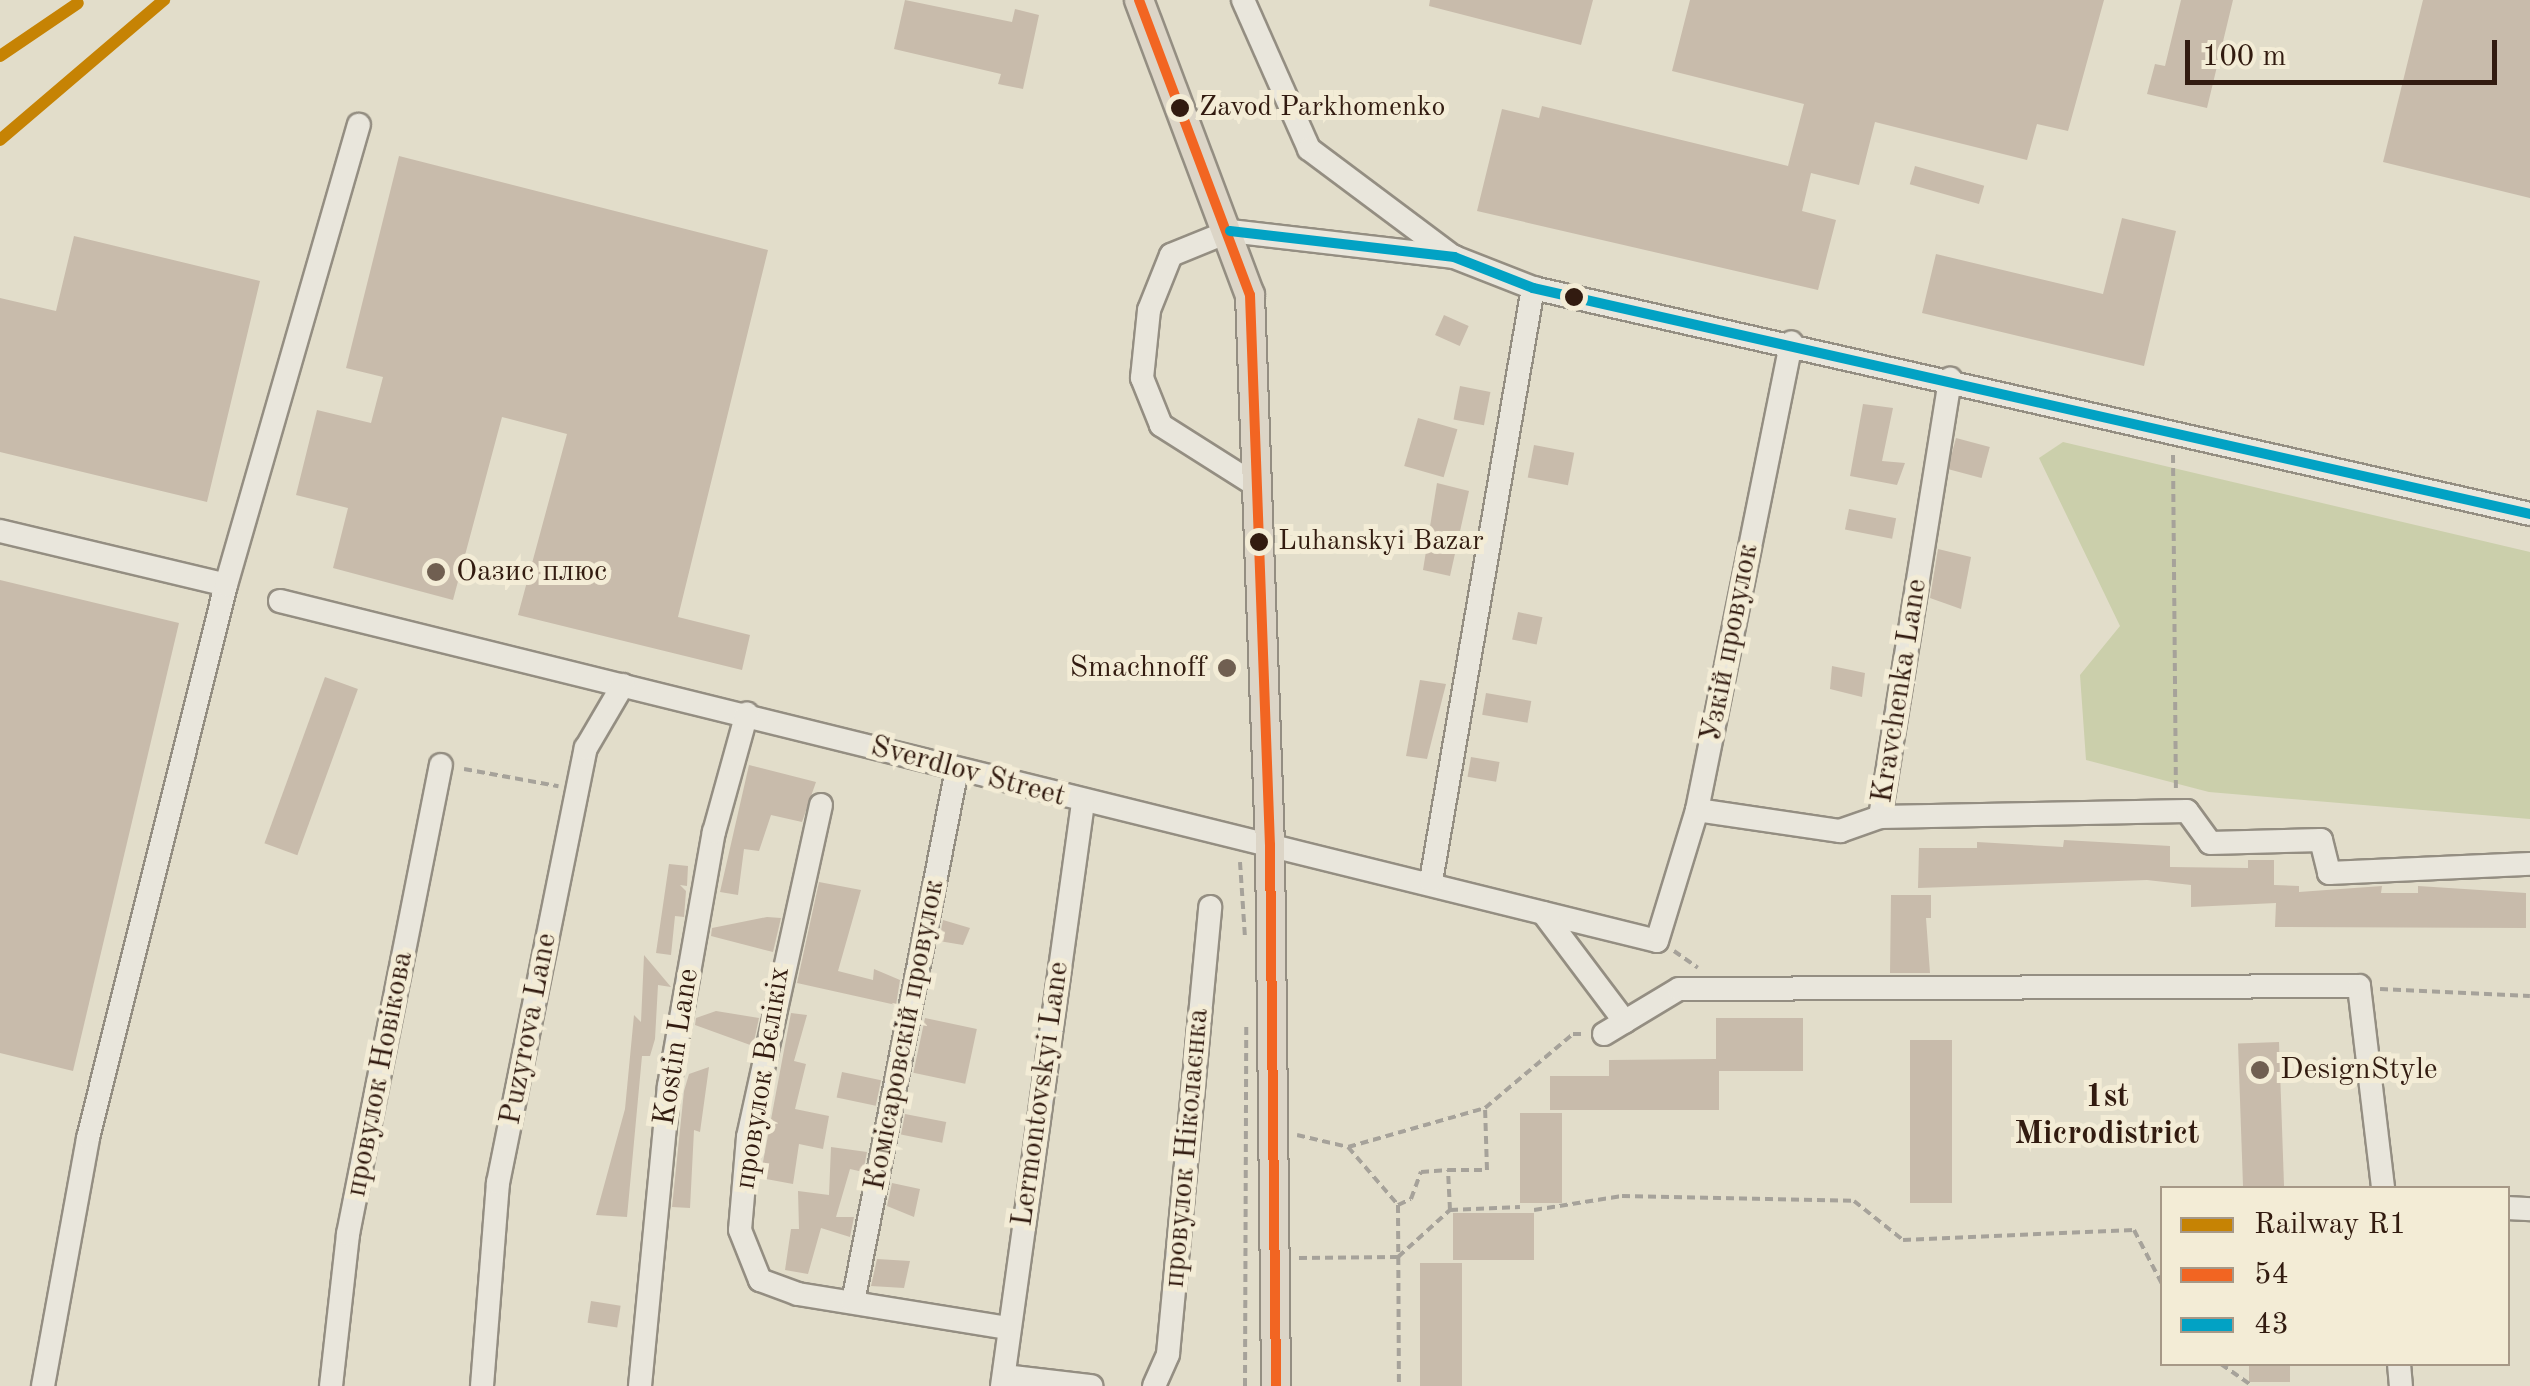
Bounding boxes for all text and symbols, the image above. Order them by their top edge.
scale bar [2190,20,2502,82]
text: 100 m [2202,42,2286,72]
place label: Zavod Parkhomenko [1199,91,1446,125]
marker: Zavod Parkhomenko [1170,98,1190,118]
unlabelled marker [1564,287,1584,307]
place label: Luhanskyi Bazar [1278,525,1484,559]
marker: Luhanskyi Bazar [1249,532,1269,552]
street label: Узкій провулок [1693,541,1767,745]
place label: Оазис плюс [456,554,607,590]
marker: Оазис плюс [425,561,447,583]
street label: Kravchenka Lane [1865,576,1935,806]
place label: Smachnoff [1069,650,1207,686]
marker: Smachnoff [1216,657,1238,679]
street label: Sverdlov Street [867,729,1069,815]
street label: Комісаровскій провулок [857,876,953,1194]
street label: Puzyrova Lane [493,930,565,1128]
street label: провулок Новікова [339,948,421,1200]
street label: Lermontovskyi Lane [1005,959,1077,1229]
street label: провулок Вєлікіх [728,964,798,1192]
street label: Kostin Lane [647,966,707,1128]
street label: провулок Ніколаєнка [1157,1007,1217,1289]
place label: DesignStyle [2280,1052,2438,1088]
marker: DesignStyle [2249,1059,2271,1081]
district label: 1st Microdistrict [2014,1080,2200,1155]
legend [2160,1186,2510,1366]
text: Railway R1 [2254,1210,2406,1240]
text: 54 [2254,1260,2289,1290]
text: 43 [2254,1310,2289,1340]

